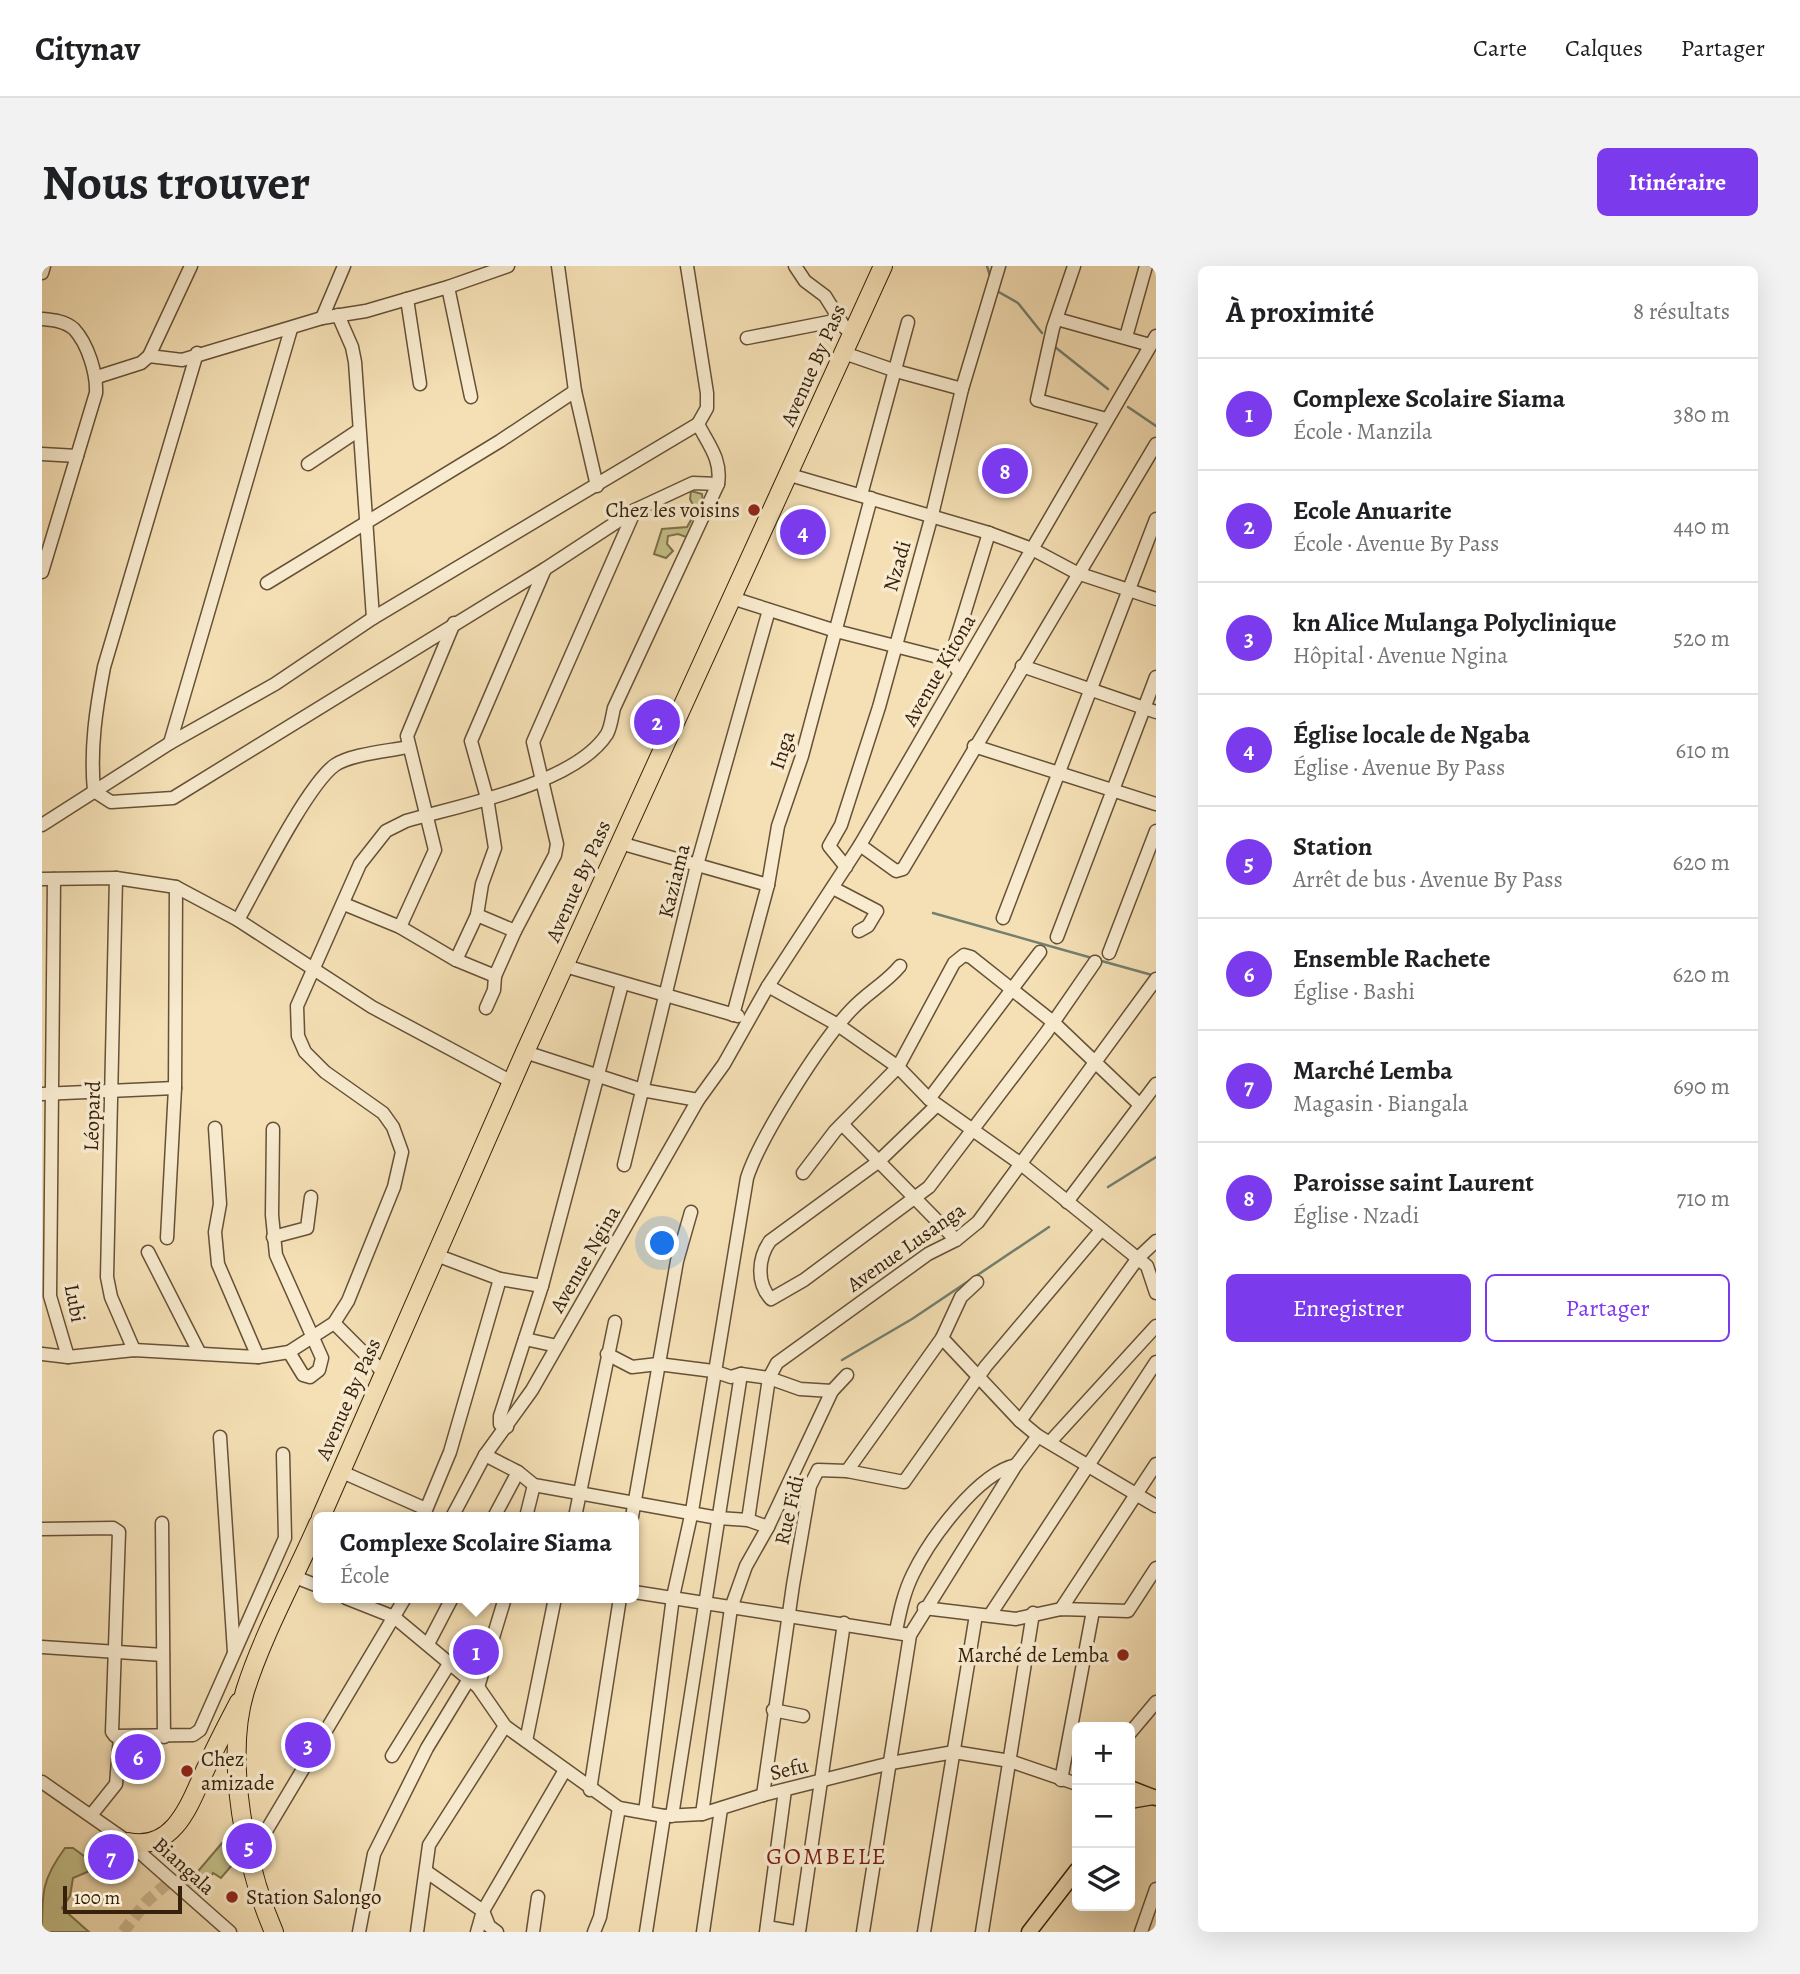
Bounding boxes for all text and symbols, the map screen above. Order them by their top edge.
text: Citynav [35,26,140,71]
text: Carte [1473,32,1527,64]
text: Calques [1565,32,1643,64]
text: Partager [1681,32,1765,64]
button: Itinéraire [1597,148,1758,216]
text: Nous trouver [42,149,310,216]
text: À proximité [1226,292,1374,332]
text: 8 résultats [1633,296,1730,327]
street label: Avenue By Pass [773,300,852,431]
text: Complexe Scolaire Siama [1293,381,1565,416]
text: 1 [1245,399,1253,430]
text: 380 m [1673,399,1730,430]
text: École · Manzila [1293,416,1432,447]
pin: 8 [982,445,1028,497]
text: Ecole Anuarite [1293,493,1452,528]
place label: Chez les voisins [606,496,740,524]
marker: Chez les voisins [746,502,762,518]
pin: 4 [780,506,826,558]
text: 2 [1243,511,1255,542]
text: 440 m [1673,511,1730,542]
text: École · Avenue By Pass [1293,528,1499,559]
street label: Nzadi [876,537,918,595]
text: kn Alice Mulanga Polyclinique [1293,605,1617,640]
street label: Avenue Kitona [895,609,982,732]
text: 3 [1244,623,1254,654]
text: 520 m [1673,623,1730,654]
text: Hôpital · Avenue Ngina [1293,640,1508,671]
pin: 2 [634,696,680,748]
text: Église locale de Ngaba [1293,717,1530,752]
street label: Inga [763,727,801,773]
text: 4 [1244,735,1254,766]
text: 610 m [1676,735,1730,766]
text: Église · Avenue By Pass [1293,752,1505,783]
street label: Avenue By Pass [538,816,617,947]
text: Station [1293,829,1372,864]
street label: Kaziama [651,841,697,921]
text: 5 [1244,847,1254,878]
text: 620 m [1672,847,1730,878]
text: Arrêt de bus · Avenue By Pass [1293,864,1563,895]
text: Ensemble Rachete [1293,941,1490,976]
text: 6 [1244,959,1254,990]
text: 620 m [1672,959,1730,990]
text: Église · Bashi [1293,976,1415,1007]
text: Marché Lemba [1293,1053,1453,1088]
text: 7 [1244,1071,1254,1102]
text: 690 m [1673,1071,1730,1102]
street label: Léopard [77,1080,107,1152]
text: Magasin · Biangala [1293,1088,1469,1119]
text: Paroisse saint Laurent [1293,1165,1534,1200]
text: 8 [1243,1183,1255,1214]
text: 710 m [1677,1183,1730,1214]
street label: Avenue Lusanga [840,1196,971,1299]
street label: Avenue Ngina [543,1200,627,1318]
text: Église · Nzadi [1293,1200,1419,1231]
your location [645,1226,679,1260]
button: Enregistrer [1226,1274,1471,1342]
button: Partager [1485,1274,1730,1342]
street label: Lubi [58,1281,92,1325]
street label: Avenue By Pass [308,1334,387,1465]
street label: Rue Fidi [767,1472,811,1548]
popup [313,1512,639,1603]
text: Complexe Scolaire Siama [340,1525,612,1560]
text: École [340,1560,390,1591]
pin: 1 [453,1626,499,1678]
place label: Marché de Lemba [957,1641,1109,1669]
marker: Marché de Lemba [1115,1647,1131,1663]
pin: 3 [285,1719,331,1771]
map controls [1072,1722,1135,1911]
button: + [1072,1722,1135,1785]
pin: 6 [115,1731,161,1783]
place label: Chez amizade [201,1745,274,1797]
street label: Sefu [767,1751,811,1787]
marker: Chez amizade [179,1763,195,1779]
button: − [1072,1785,1135,1848]
pin: 5 [226,1820,272,1872]
pin: 7 [88,1831,134,1883]
street label: Biangala [147,1831,221,1901]
district label: GOMBELE [766,1840,888,1872]
button: layers [1072,1848,1135,1911]
scale bar [63,1883,182,1915]
place label: Station Salongo [246,1883,381,1911]
text: 100 m [74,1885,120,1911]
marker: Station Salongo [224,1889,240,1905]

